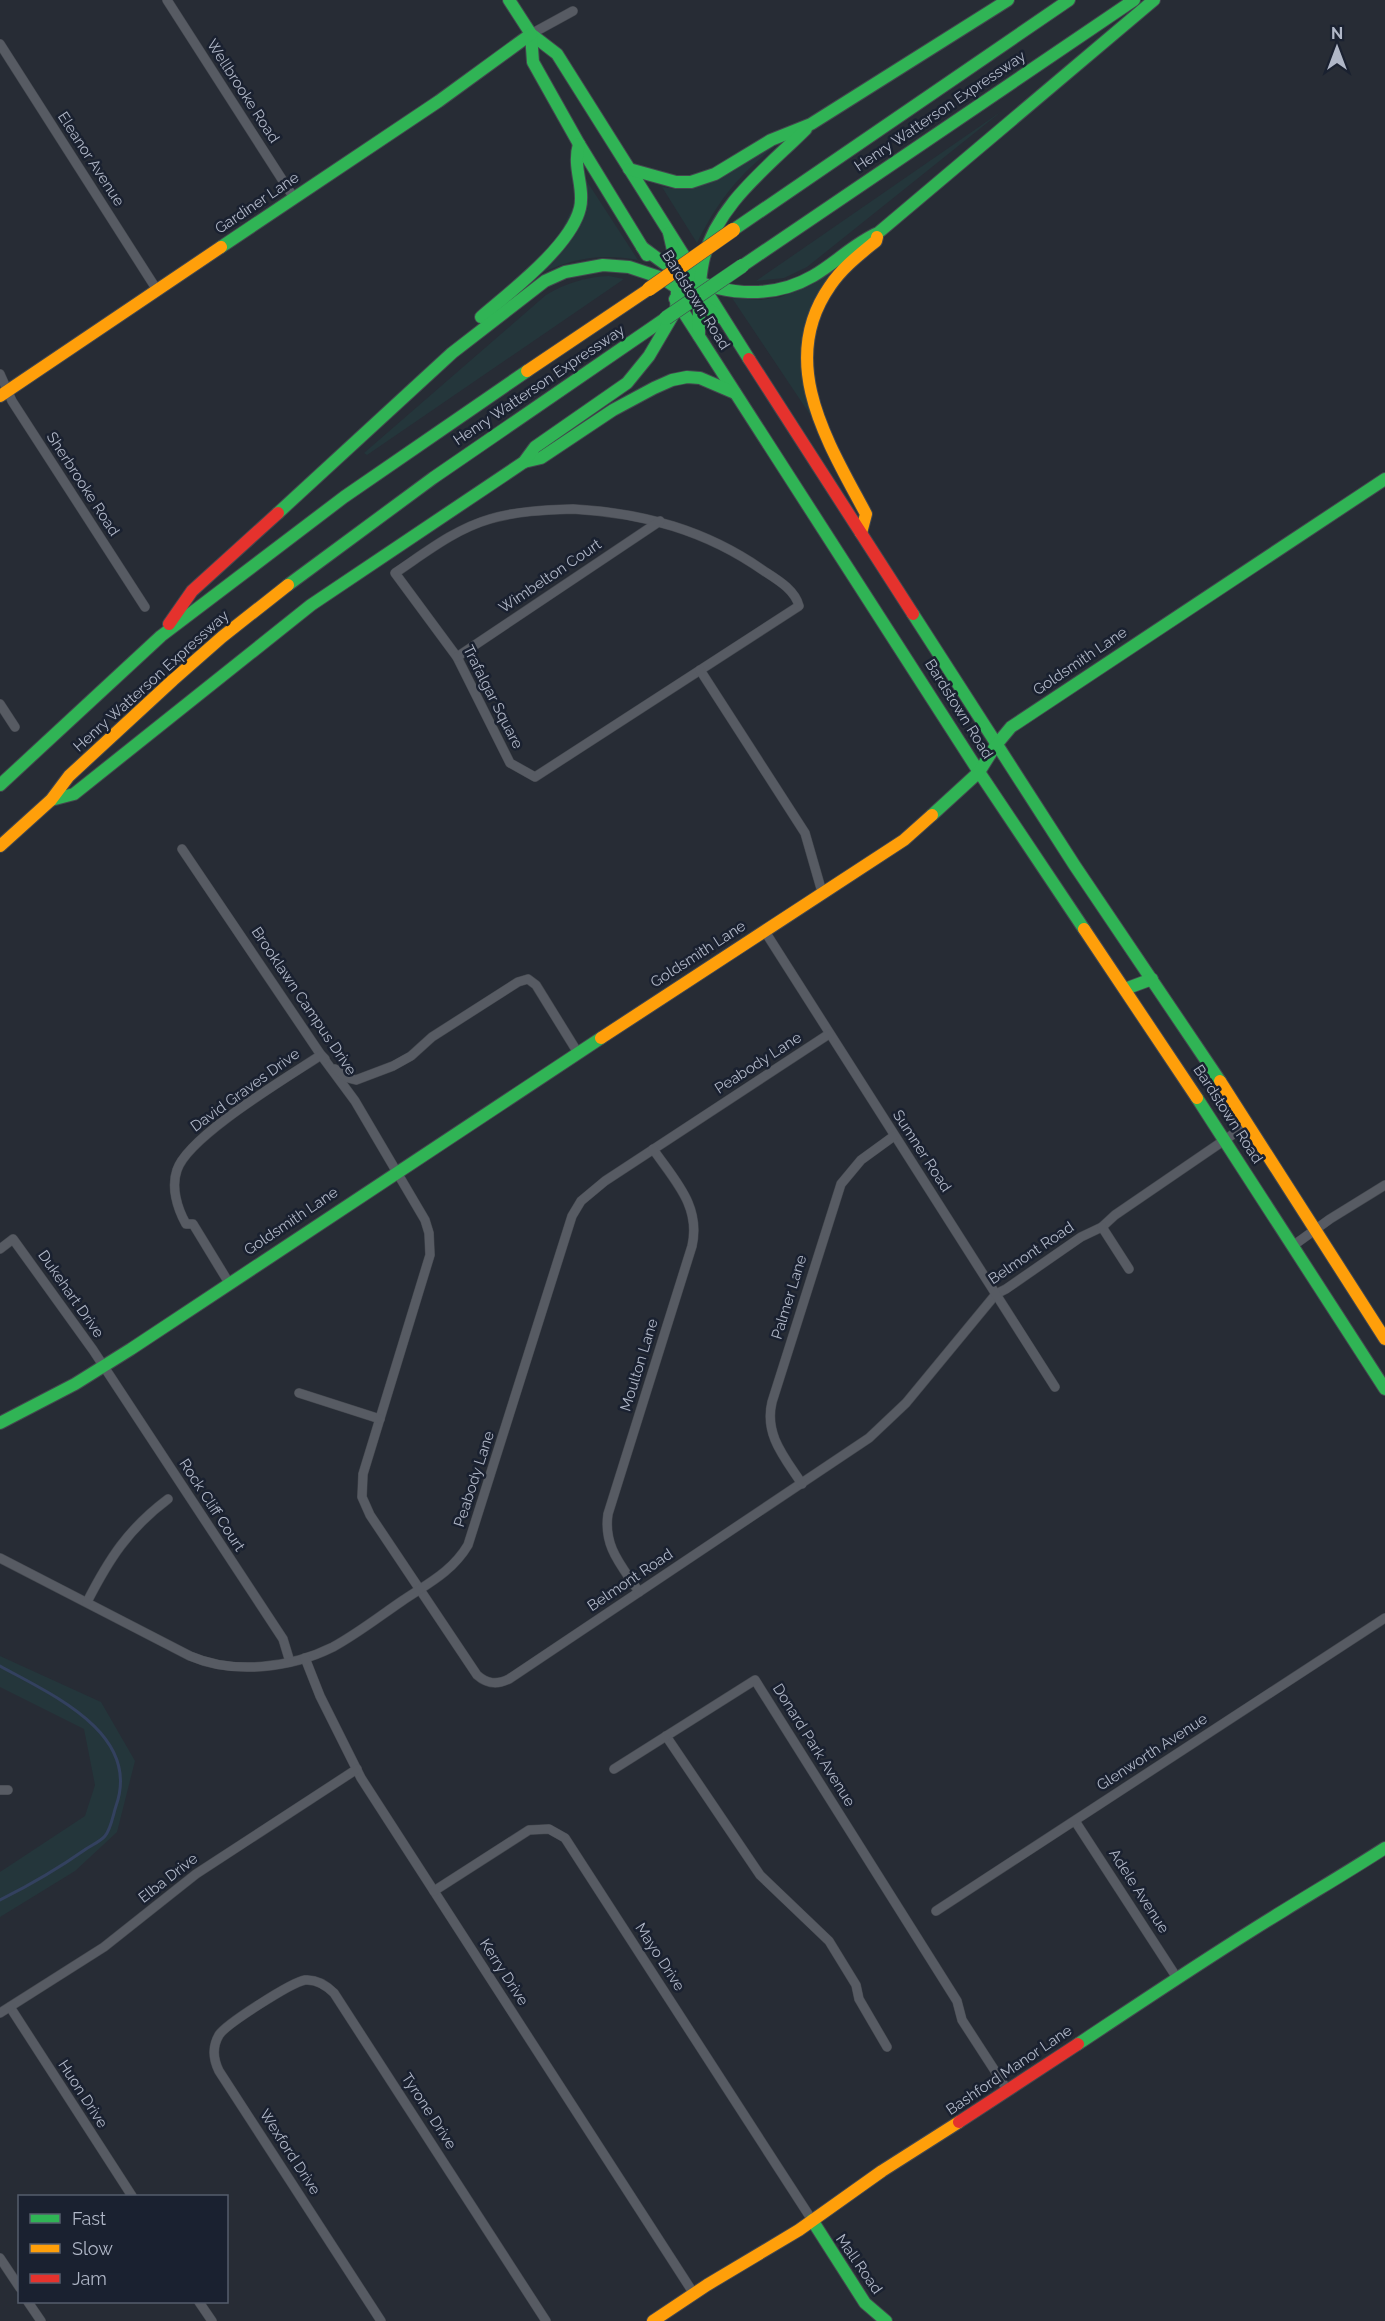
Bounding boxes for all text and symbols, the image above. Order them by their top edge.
north arrow [1307,18,1367,78]
text: N [1331,24,1343,43]
street label: Wellbrooke Road [203,36,283,146]
street label: Henry Watterson Expressway [851,47,1029,175]
street label: Eleanor Avenue [54,108,128,210]
street label: Gardiner Lane [212,168,303,238]
street label: Bardstown Road [658,247,734,353]
street label: Henry Watterson Expressway [450,321,628,449]
street label: Sherbrooke Road [43,429,123,539]
street label: Wimbelton Court [495,535,605,617]
street label: Henry Watterson Expressway [70,606,232,756]
street label: Goldsmith Lane [1030,623,1131,699]
street label: Trafalgar Square [459,642,527,752]
street label: Bardstown Road [921,656,997,762]
street label: Goldsmith Lane [647,917,749,991]
street label: Brooklawn Campus Drive [248,923,360,1079]
street label: Peabody Lane [711,1028,805,1098]
street label: David Graves Drive [187,1044,303,1136]
street label: Bardstown Road [1189,1061,1267,1167]
street label: Sumner Road [889,1107,955,1195]
street label: Goldsmith Lane [241,1183,342,1259]
street label: Belmont Road [985,1218,1077,1288]
street label: Dukehart Drive [34,1247,108,1341]
street label: Palmer Lane [768,1252,810,1341]
street label: Moulton Lane [616,1316,662,1413]
street label: Peabody Lane [450,1429,498,1529]
street label: Rock Cliff Court [175,1455,249,1555]
street label: Belmont Road [584,1545,676,1615]
street label: Donard Park Avenue [769,1680,859,1810]
street label: Glenworth Avenue [1093,1709,1211,1794]
street label: Adele Avenue [1105,1845,1173,1937]
street label: Elba Drive [135,1849,201,1907]
street label: Mayo Drive [631,1920,689,1995]
street label: Kerry Drive [476,1935,532,2009]
street label: Bashford Manor Lane [943,2021,1076,2119]
street label: Huon Drive [54,2057,112,2131]
street label: Tyrone Drive [398,2070,460,2153]
street label: Wexford Drive [256,2106,324,2198]
legend [18,2195,228,2303]
text: Fast [72,2208,106,2229]
street label: Mall Road [832,2231,886,2297]
text: Slow [72,2238,113,2259]
text: Jam [72,2268,107,2289]

